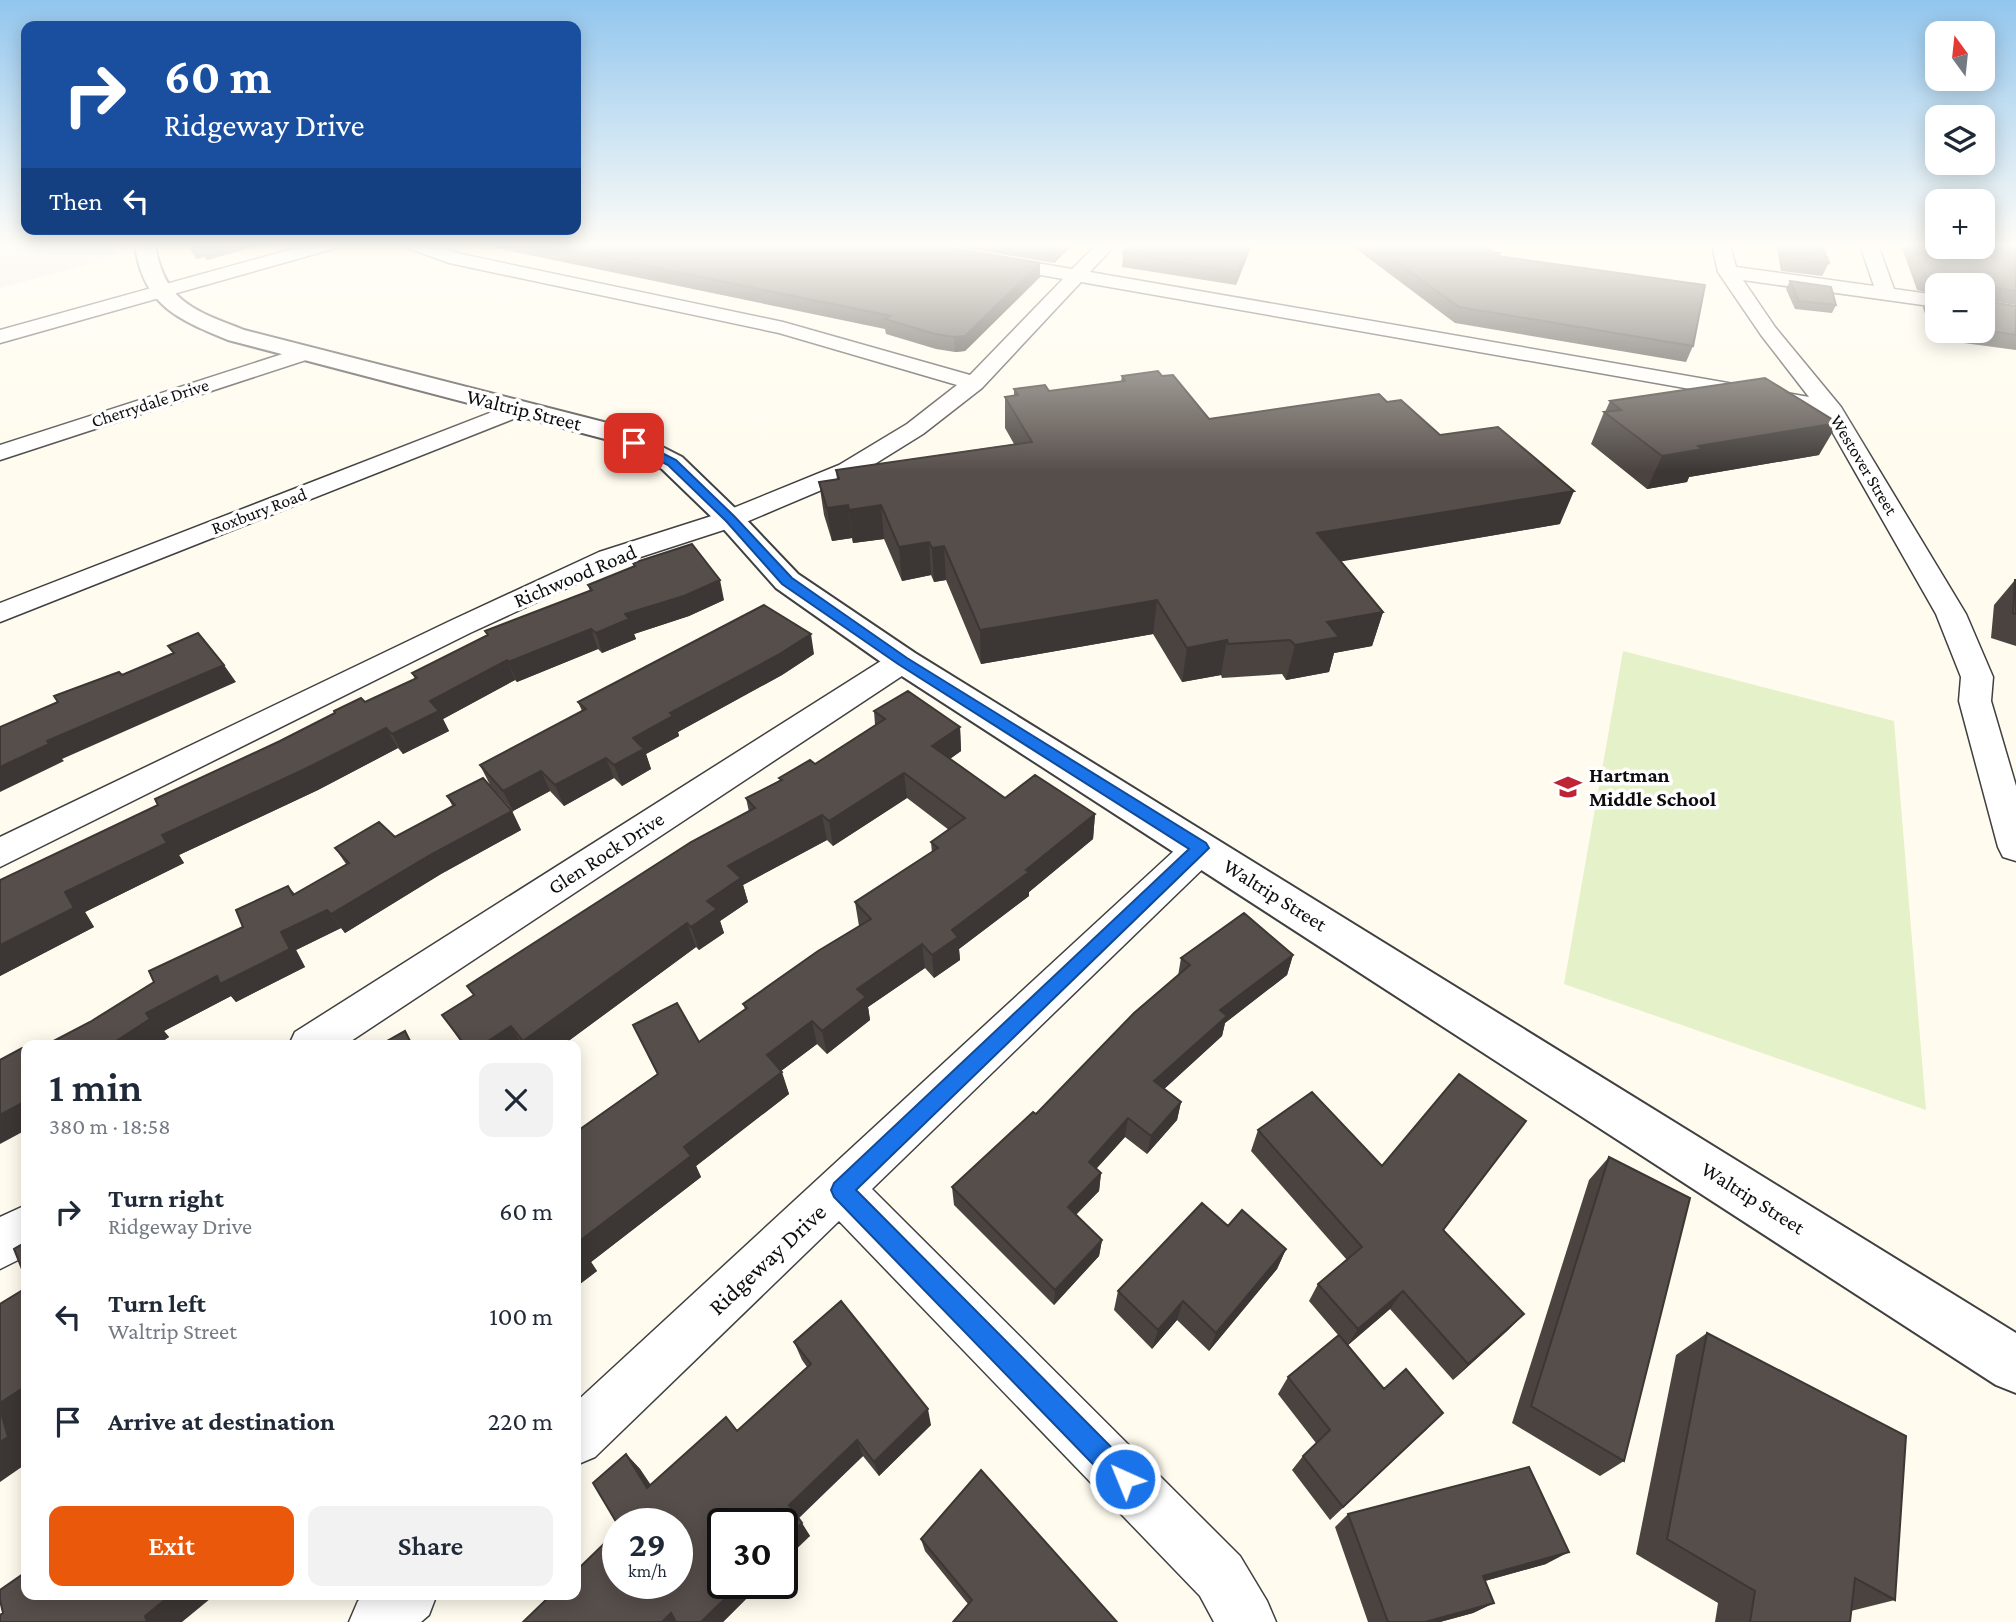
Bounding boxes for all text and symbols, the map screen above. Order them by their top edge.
north arrow [1925,21,1995,91]
map controls [1925,21,1995,343]
icon: right [49,49,140,140]
text: 60 m [164,49,271,104]
button: layers [1925,105,1995,175]
text: Ridgeway Drive [164,107,365,143]
icon: left [117,182,155,220]
text: Then [49,187,103,216]
button: + [1925,189,1995,259]
button: − [1925,273,1995,343]
street label: Cherrydale Drive [89,375,211,431]
street label: Waltrip Street [464,384,585,436]
street label: Westover Street [1826,411,1902,520]
pin [604,413,664,473]
icon: arrive [615,424,653,462]
street label: Roxbury Road [209,484,310,538]
street label: Richwood Road [510,539,640,613]
place label: Hartman Middle School [1589,763,1716,811]
school or university icon: Hartman Middle School [1553,772,1583,802]
street label: Glen Rock Drive [544,807,668,899]
street label: Waltrip Street [1219,854,1332,937]
text: 1 min [49,1063,142,1110]
button: close [479,1063,553,1137]
text: 380 m · 18:58 [49,1113,171,1139]
street label: Waltrip Street [1697,1157,1810,1240]
text: Turn right [108,1184,224,1213]
icon: right [49,1193,87,1231]
text: 60 m [499,1197,553,1226]
street label: Ridgeway Drive [703,1198,831,1320]
text: Ridgeway Drive [108,1213,252,1239]
text: Turn left [108,1289,206,1318]
icon: left [49,1298,87,1336]
text: 100 m [489,1302,553,1331]
text: Waltrip Street [108,1318,237,1344]
icon: arrive [49,1403,87,1441]
text: Arrive at destination [108,1407,335,1436]
text: 220 m [488,1407,553,1436]
position arrow [1088,1442,1162,1516]
button: Exit [49,1506,294,1586]
button: Share [308,1506,553,1586]
speed limit sign: 30 [707,1508,798,1599]
text: 29 [629,1525,666,1564]
text: km/h [628,1561,667,1581]

